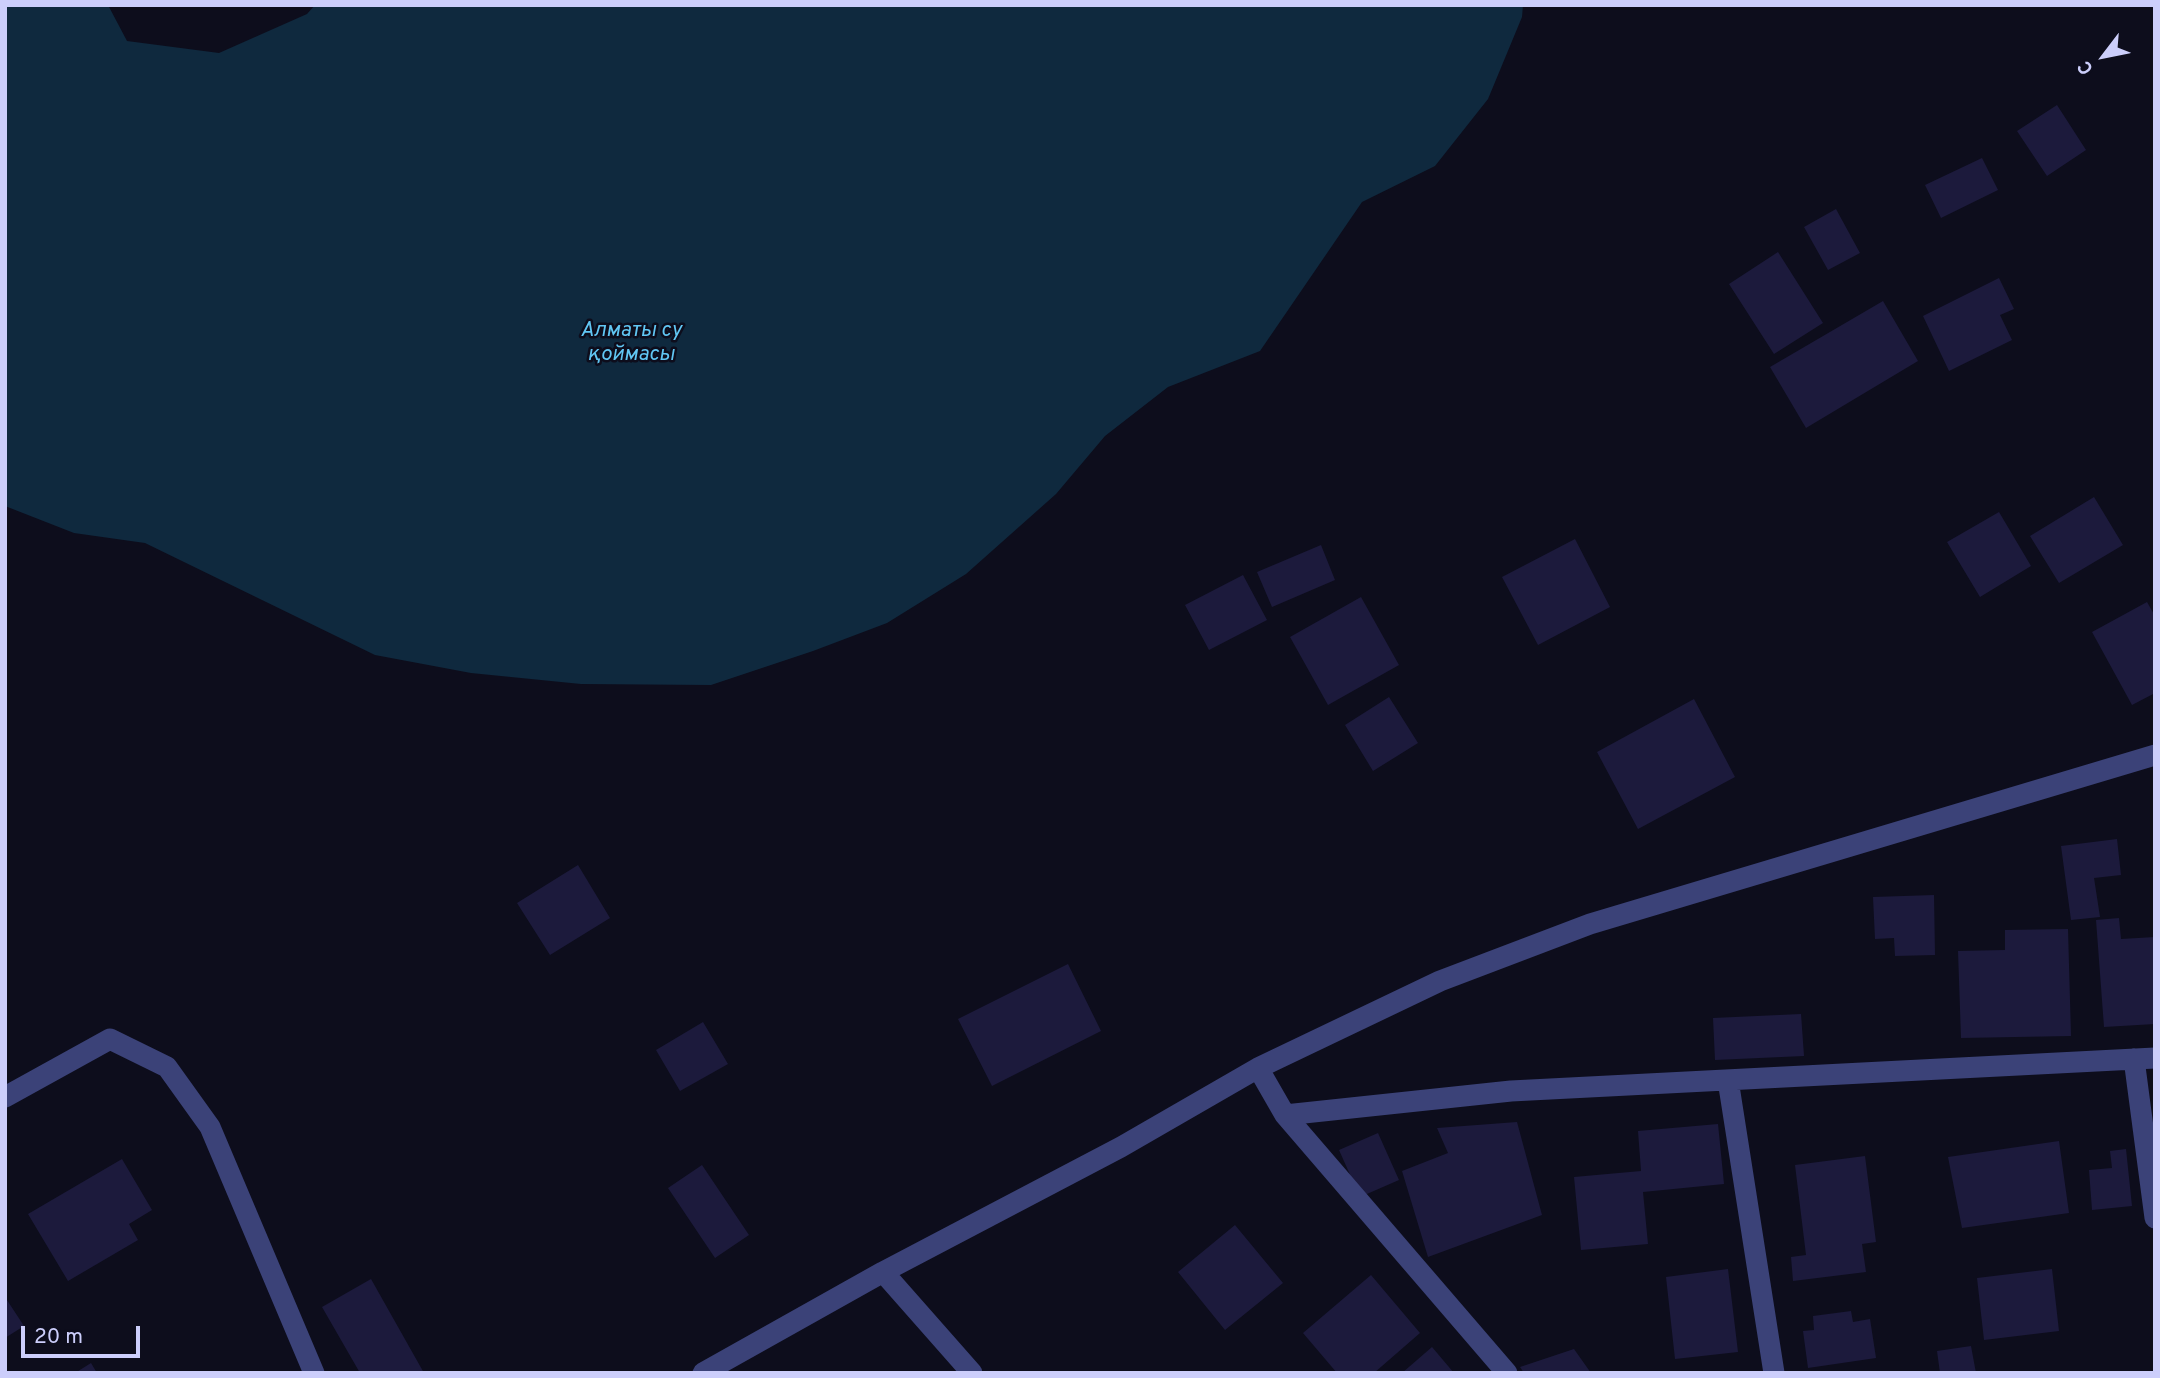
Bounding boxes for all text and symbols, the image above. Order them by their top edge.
north arrow [2069,21,2139,91]
text: С [2073,56,2100,79]
water label: Алматы су қоймасы [580,319,682,369]
scale bar [24,1312,144,1356]
text: 20 m [34,1324,83,1351]

